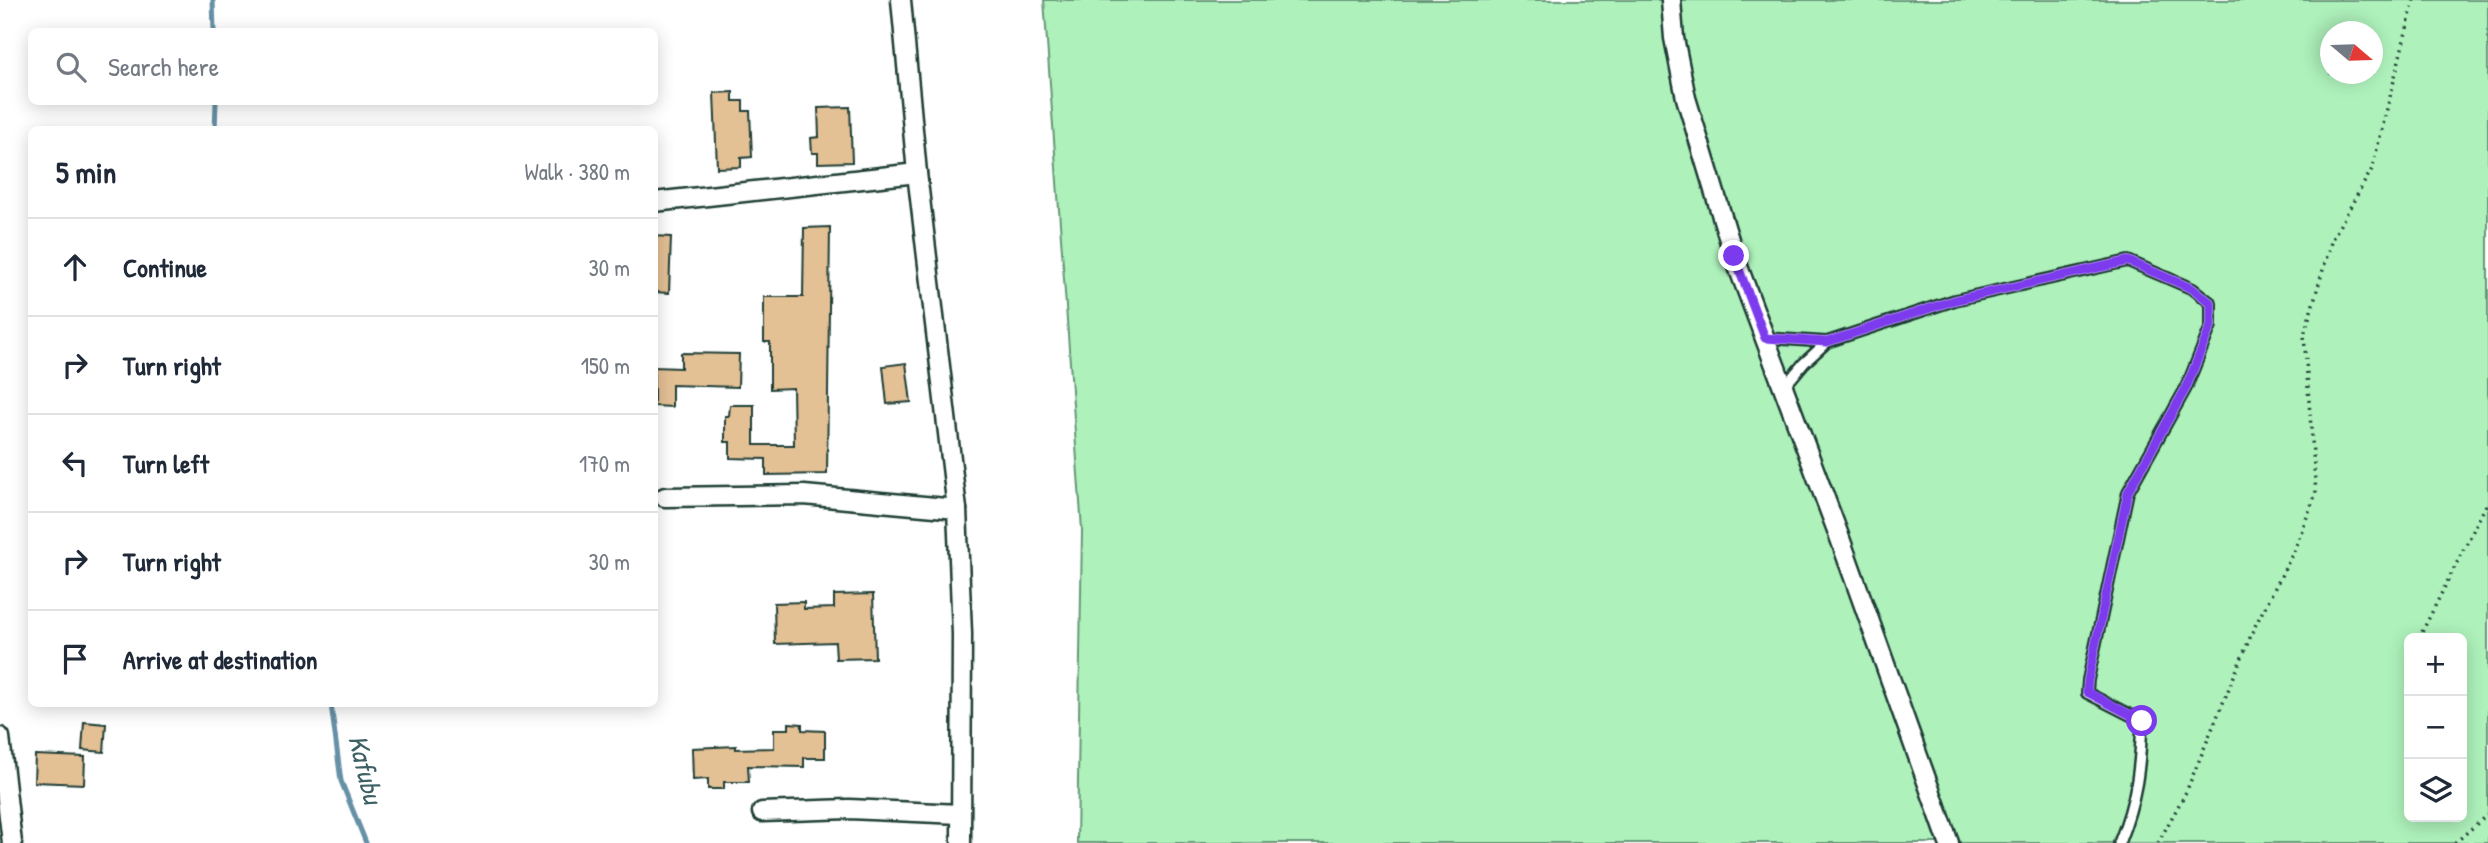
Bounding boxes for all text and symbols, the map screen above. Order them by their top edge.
north arrow [2320,21,2383,84]
search box [28,28,658,105]
icon: search [52,48,90,86]
text: Search here [108,49,219,84]
text: 5 min [56,152,116,192]
text: Walk · 380 m [524,156,630,187]
route end [1718,240,1749,271]
icon: ahead [56,248,94,286]
text: Continue [123,250,207,285]
text: 30 m [588,252,630,283]
icon: right [56,346,94,384]
text: Turn right [123,348,221,383]
text: 150 m [581,350,630,381]
icon: left [56,444,94,482]
text: Turn left [123,446,209,481]
text: 170 m [579,448,630,479]
icon: right [56,542,94,580]
text: Turn right [123,544,221,579]
text: 30 m [588,546,630,577]
map controls [2404,633,2467,822]
button: + [2404,633,2467,696]
icon: arrive [56,640,94,678]
text: Arrive at destination [123,642,318,677]
button: − [2404,696,2467,759]
route start [2126,705,2157,736]
water label: Kafubu [339,731,394,810]
button: layers [2404,759,2467,822]

